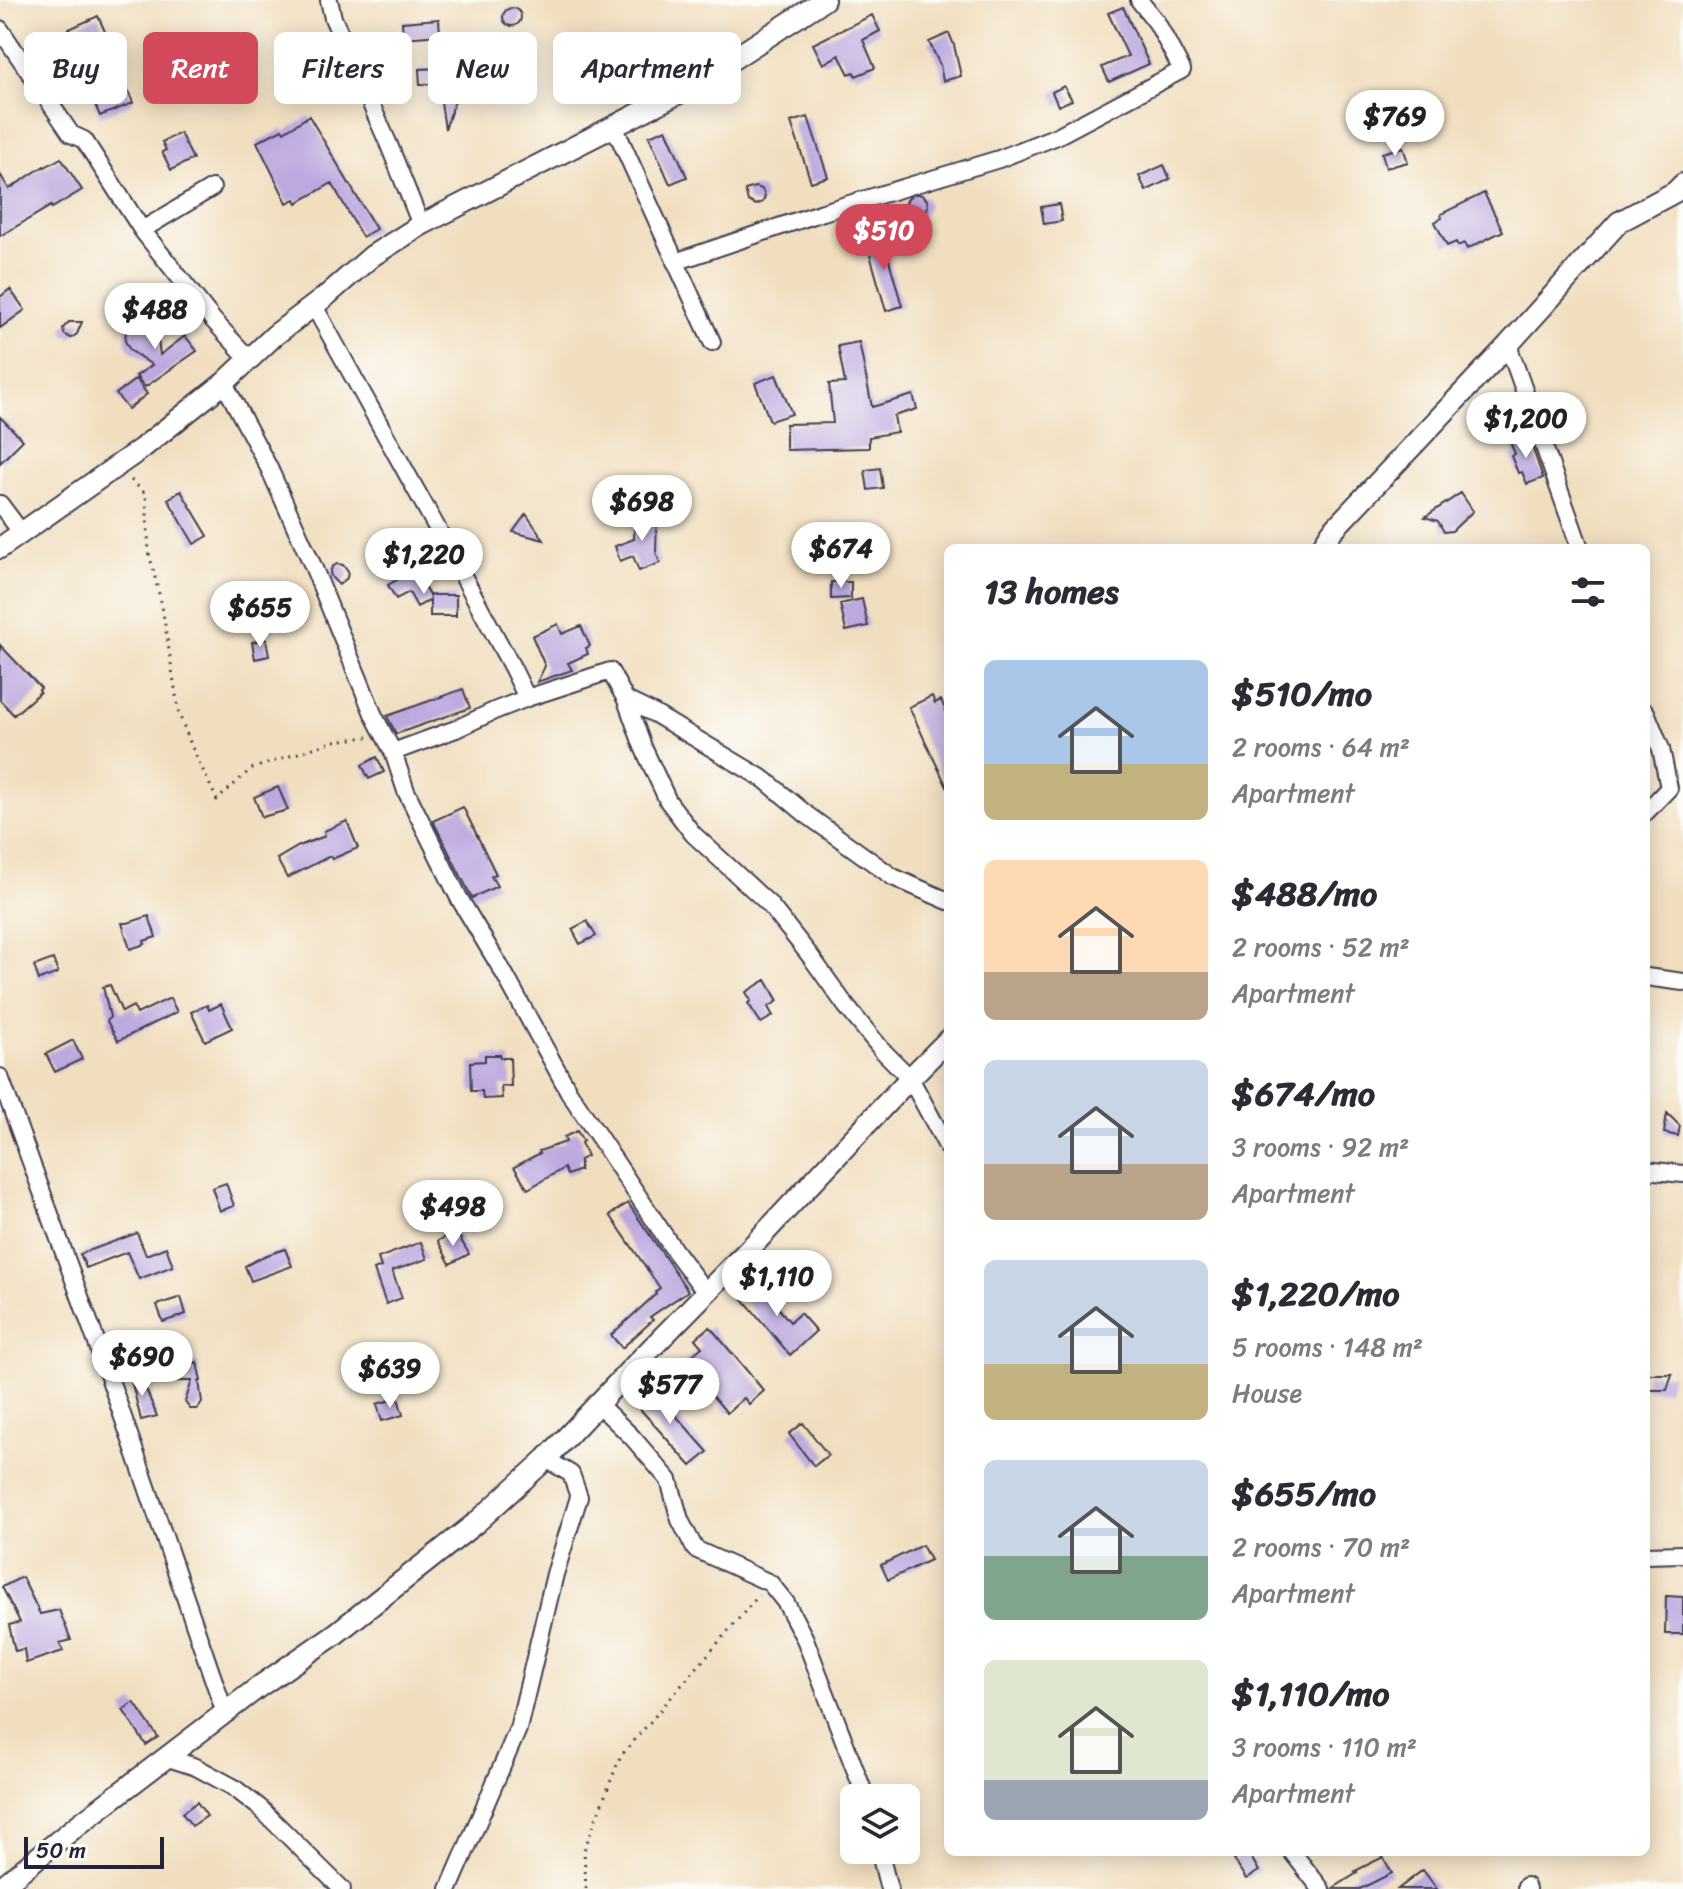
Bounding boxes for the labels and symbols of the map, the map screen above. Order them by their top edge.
pin: $769 [1348,90,1442,158]
pin: $510 [837,204,931,272]
pin: $488 [108,283,202,351]
pin: $1,200 [1461,392,1591,460]
pin: $698 [595,475,689,543]
pin: $674 [794,522,888,590]
pin: $1,220 [359,528,489,596]
pin: $655 [213,581,307,649]
pin: $498 [406,1180,500,1248]
pin: $1,110 [712,1250,842,1318]
pin: $690 [95,1330,189,1398]
pin: $639 [343,1342,437,1410]
pin: $577 [623,1358,717,1426]
scale bar [24,1833,164,1869]

